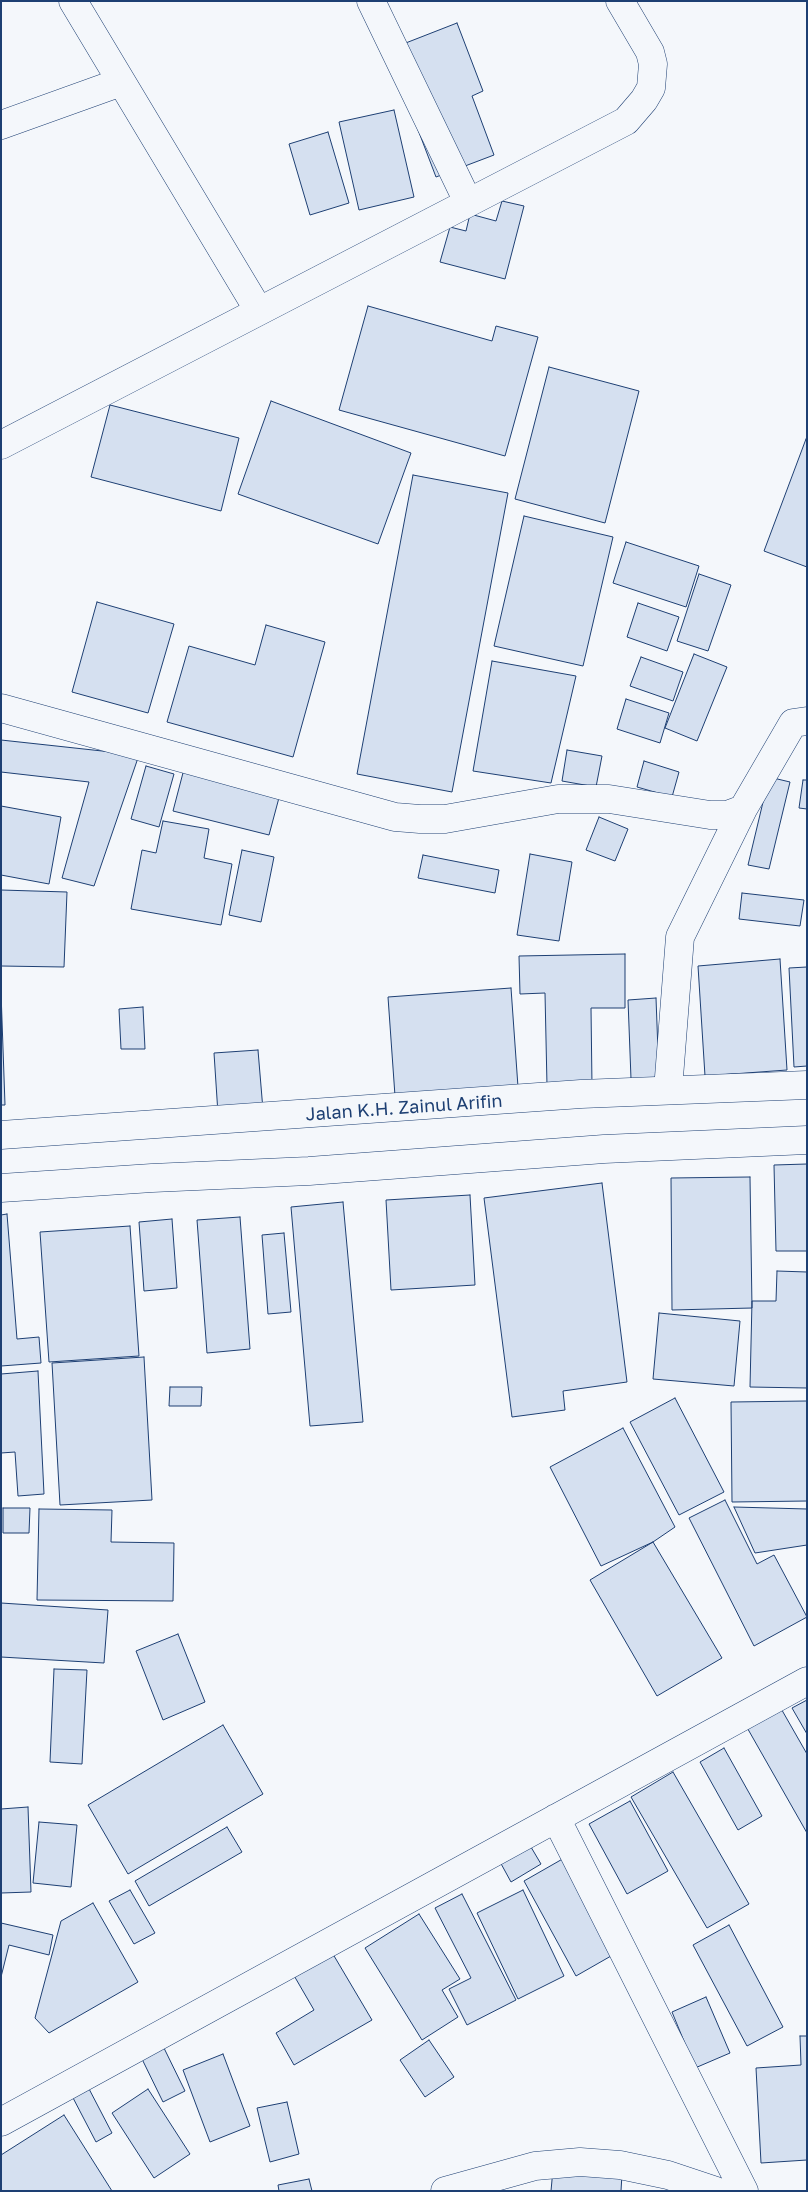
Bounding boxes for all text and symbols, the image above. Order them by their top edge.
street label: Jalan K.H. Zainul Arifin [305,1090,503,1126]

